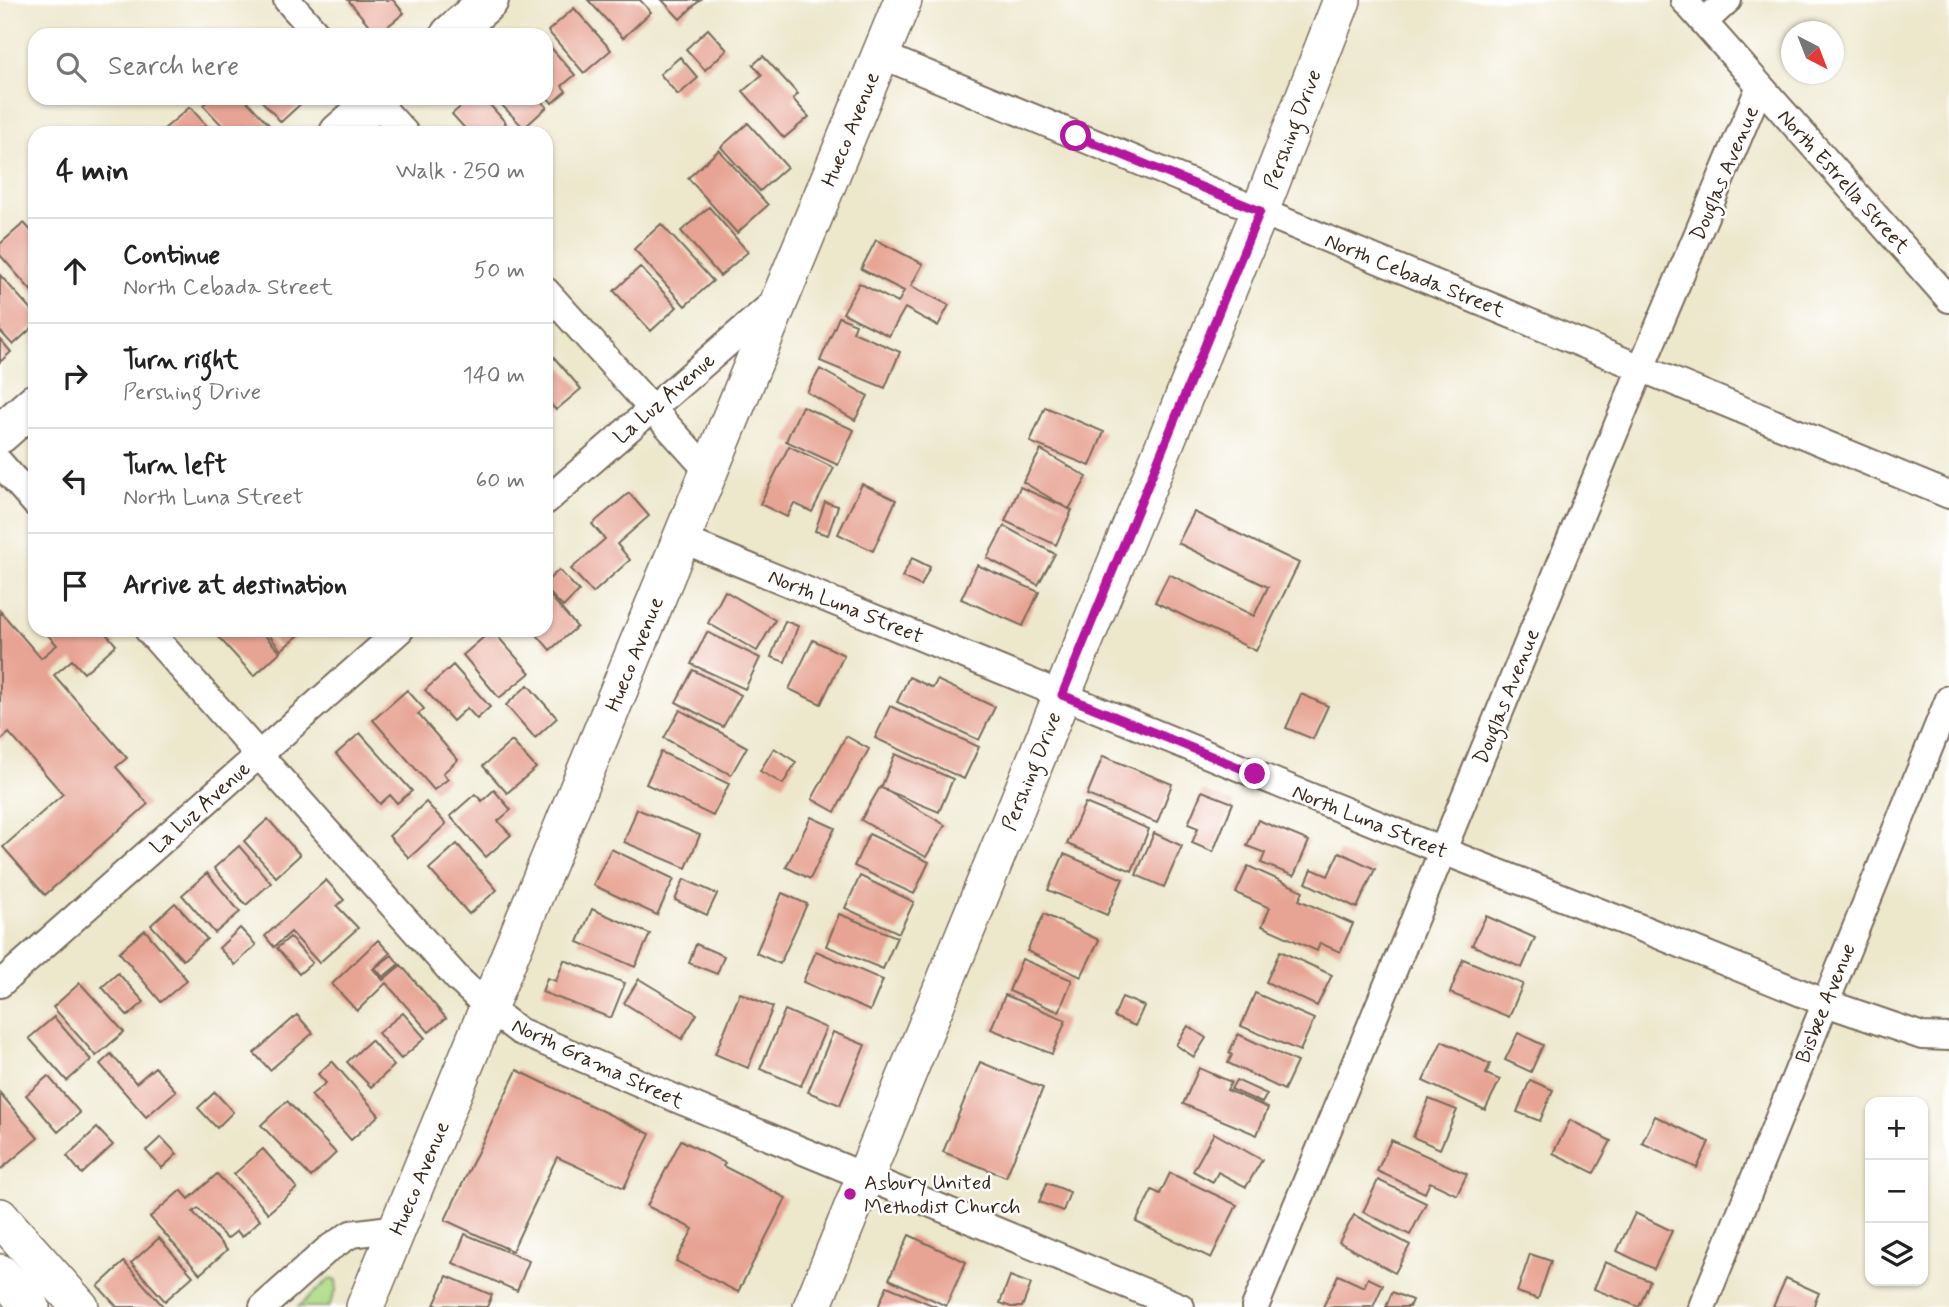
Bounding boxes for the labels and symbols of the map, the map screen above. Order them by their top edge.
north arrow [1781,21,1844,84]
street label: Pershing Drive [1257,65,1330,194]
street label: Hueco Avenue [815,68,887,191]
street label: Douglas Avenue [1684,102,1768,246]
street label: North Estrella Street [1771,104,1916,260]
route start [1060,120,1091,151]
street label: North Cebada Street [1321,227,1509,325]
street label: La Luz Avenue [608,347,722,451]
street label: North Luna Street [764,563,927,651]
street label: Hueco Avenue [599,593,671,716]
street label: Douglas Avenue [1467,624,1549,769]
street label: Pershing Drive [995,708,1070,836]
street label: La Luz Avenue [144,755,257,860]
route end [1239,758,1270,789]
street label: North Luna Street [1288,778,1451,866]
street label: Bisbee Avenue [1789,939,1863,1067]
street label: North Grama Street [507,1012,689,1116]
street label: Hueco Avenue [383,1117,457,1240]
place label: Asbury United Methodist Church [864,1169,1021,1221]
marker: Asbury United Methodist Church [842,1186,858,1202]

